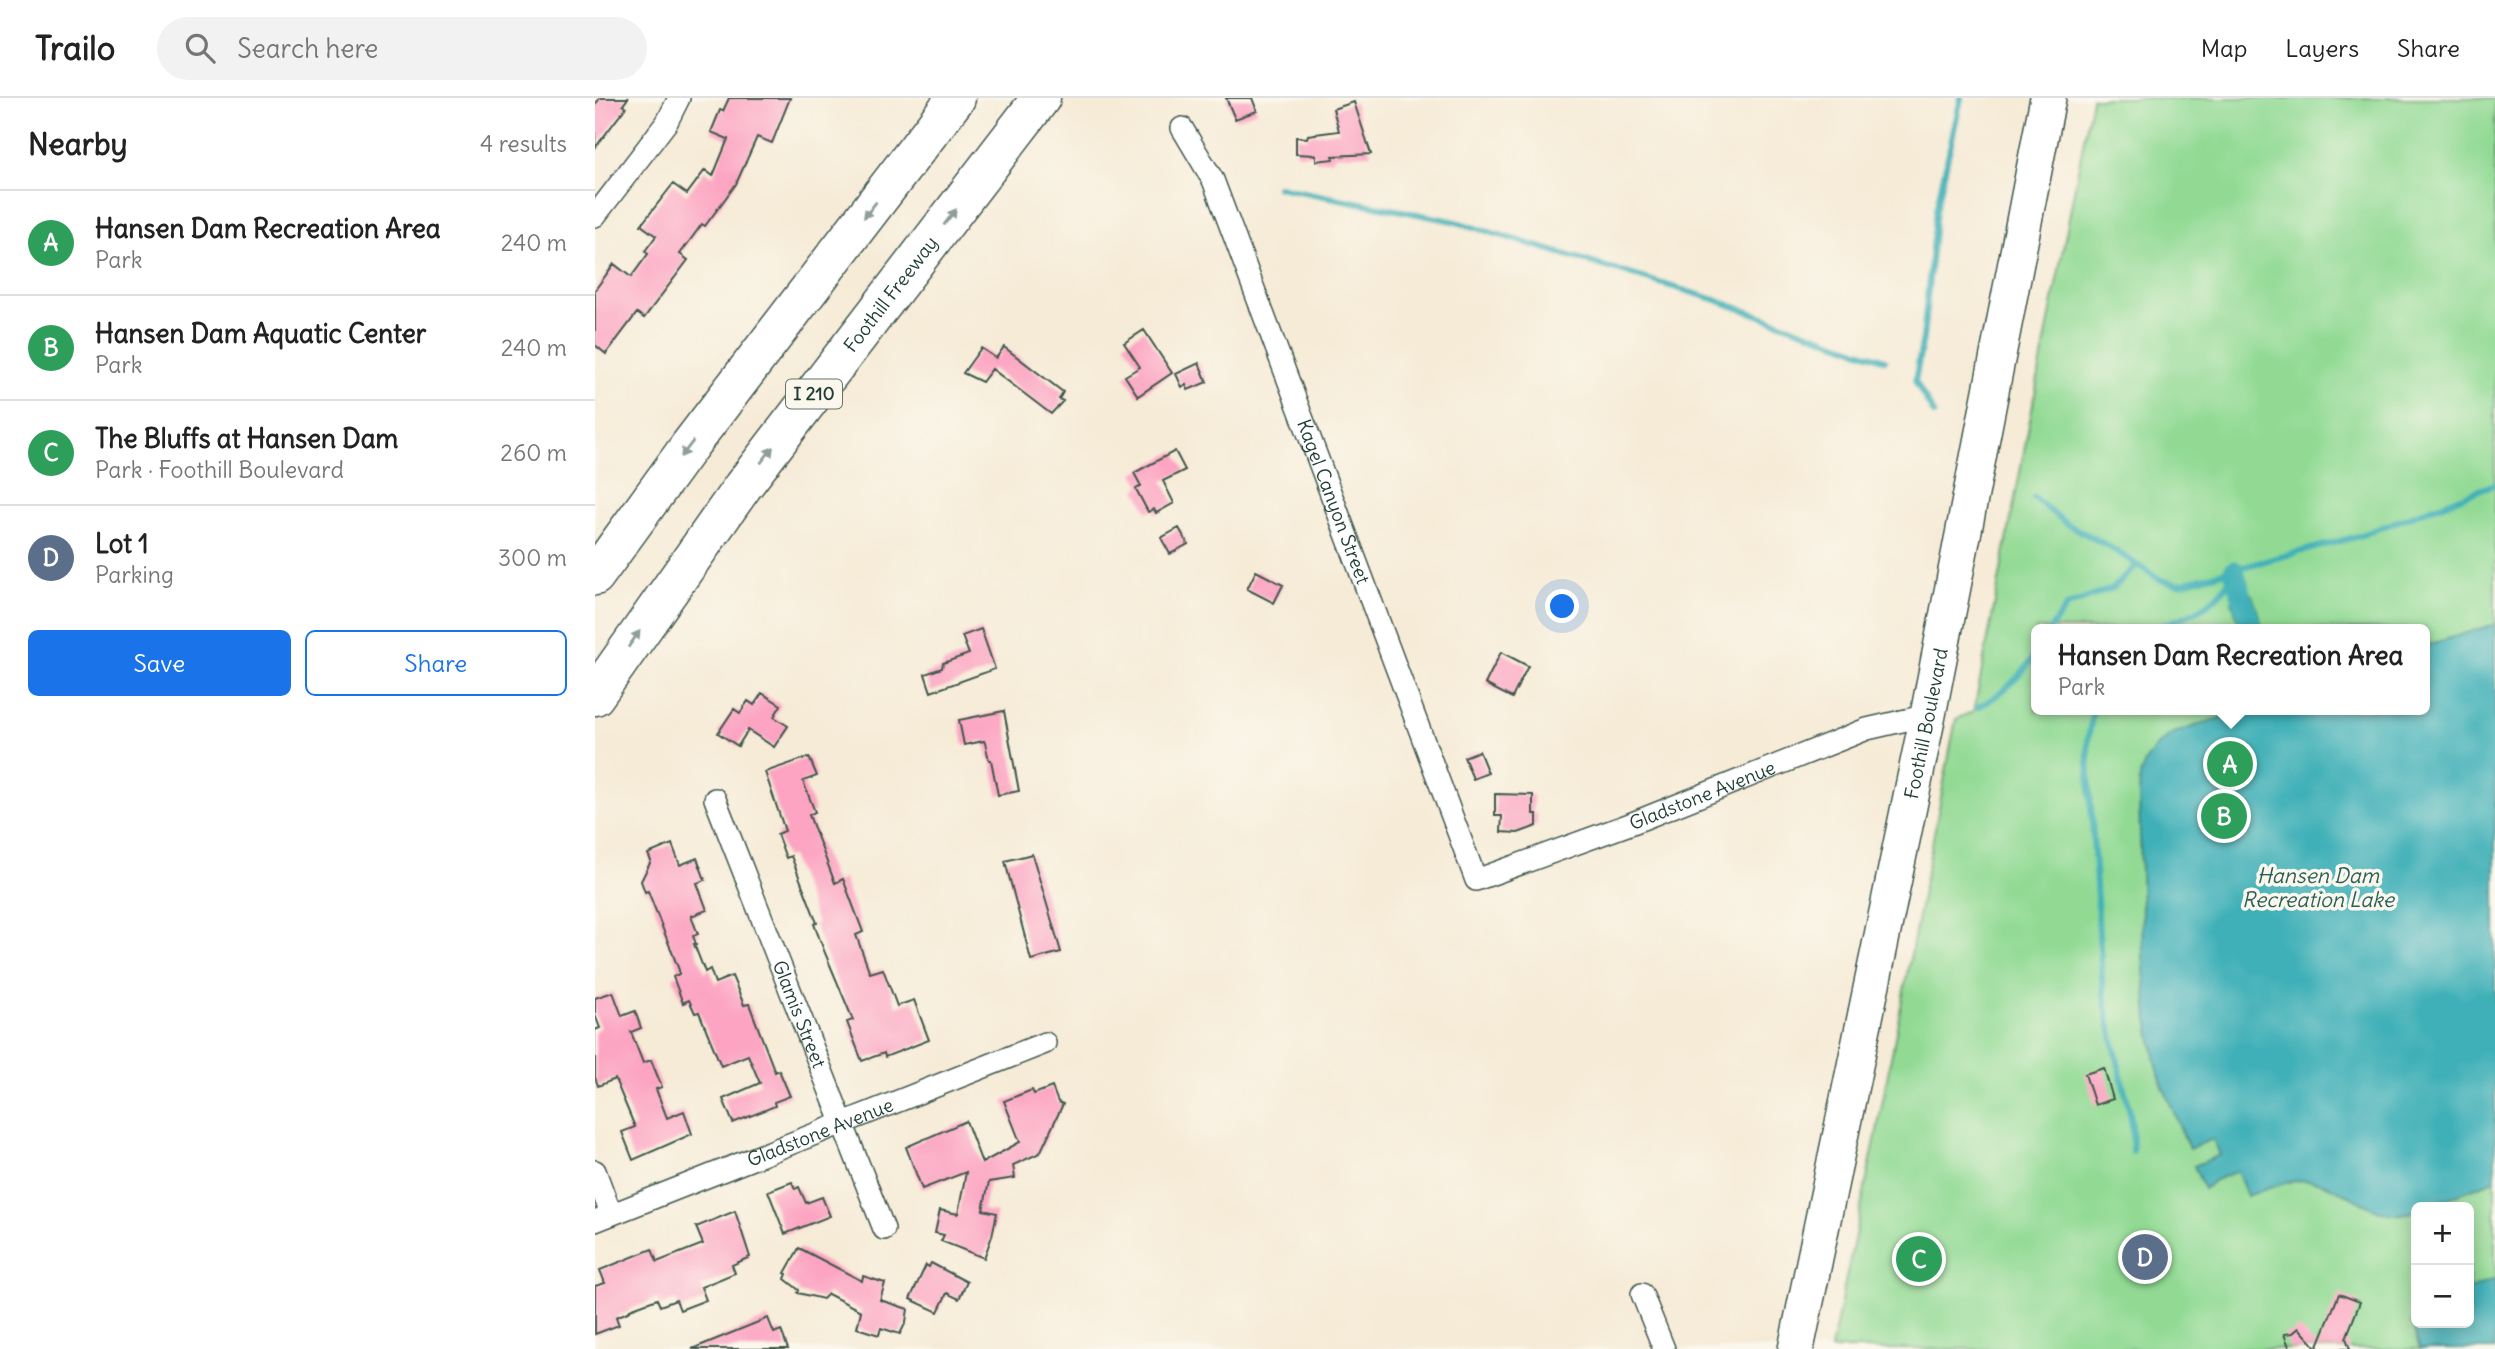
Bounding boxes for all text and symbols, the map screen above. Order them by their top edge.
search box [157,17,647,80]
text: Trailo [35,27,115,69]
icon: search [181,29,219,67]
text: Search here [237,32,378,65]
text: Map [2201,33,2247,63]
text: Layers [2285,33,2359,63]
text: Share [2397,33,2460,63]
text: Nearby [28,125,128,163]
text: 4 results [480,129,567,158]
one-way arrow [863,201,877,220]
one-way arrow [943,208,958,226]
text: Hansen Dam Recreation Area [95,212,441,245]
text: A [44,228,58,257]
text: 240 m [501,228,567,257]
street label: Foothill Freeway [838,231,943,357]
text: Park [95,245,143,274]
text: Hansen Dam Aquatic Center [95,317,426,350]
text: B [43,333,59,362]
text: 240 m [501,333,567,362]
text: Park [95,350,143,379]
road number: I 210 [786,380,842,408]
street label: Kagel Canyon Street [1292,416,1376,587]
text: The Bluffs at Hansen Dam [95,422,398,455]
text: C [43,438,59,467]
text: 260 m [500,438,567,467]
one-way arrow [680,440,694,458]
one-way arrow [760,447,775,465]
text: Park · Foothill Boulevard [95,455,344,484]
text: Lot 1 [95,527,149,560]
text: D [43,543,59,572]
text: 300 m [498,543,567,572]
text: Parking [95,560,174,589]
your location [1545,589,1579,623]
popup [2031,624,2430,715]
button: Save [28,630,291,696]
button: Share [305,630,567,696]
one-way arrow [627,630,641,648]
text: Hansen Dam Recreation Area [2058,639,2403,672]
street label: Foothill Boulevard [1899,646,1953,801]
text: Park [2058,672,2105,701]
pin: A [2207,738,2253,790]
street label: Gladstone Avenue [1626,755,1779,835]
pin: B [2201,790,2247,842]
water label: Hansen Dam Recreation Lake [2242,862,2396,913]
street label: Glamis Street [768,957,831,1071]
street label: Gladstone Avenue [743,1092,897,1172]
map controls [2411,1202,2474,1328]
button: + [2411,1202,2474,1265]
pin: D [2122,1231,2168,1283]
pin: C [1896,1233,1942,1285]
button: − [2411,1265,2474,1328]

